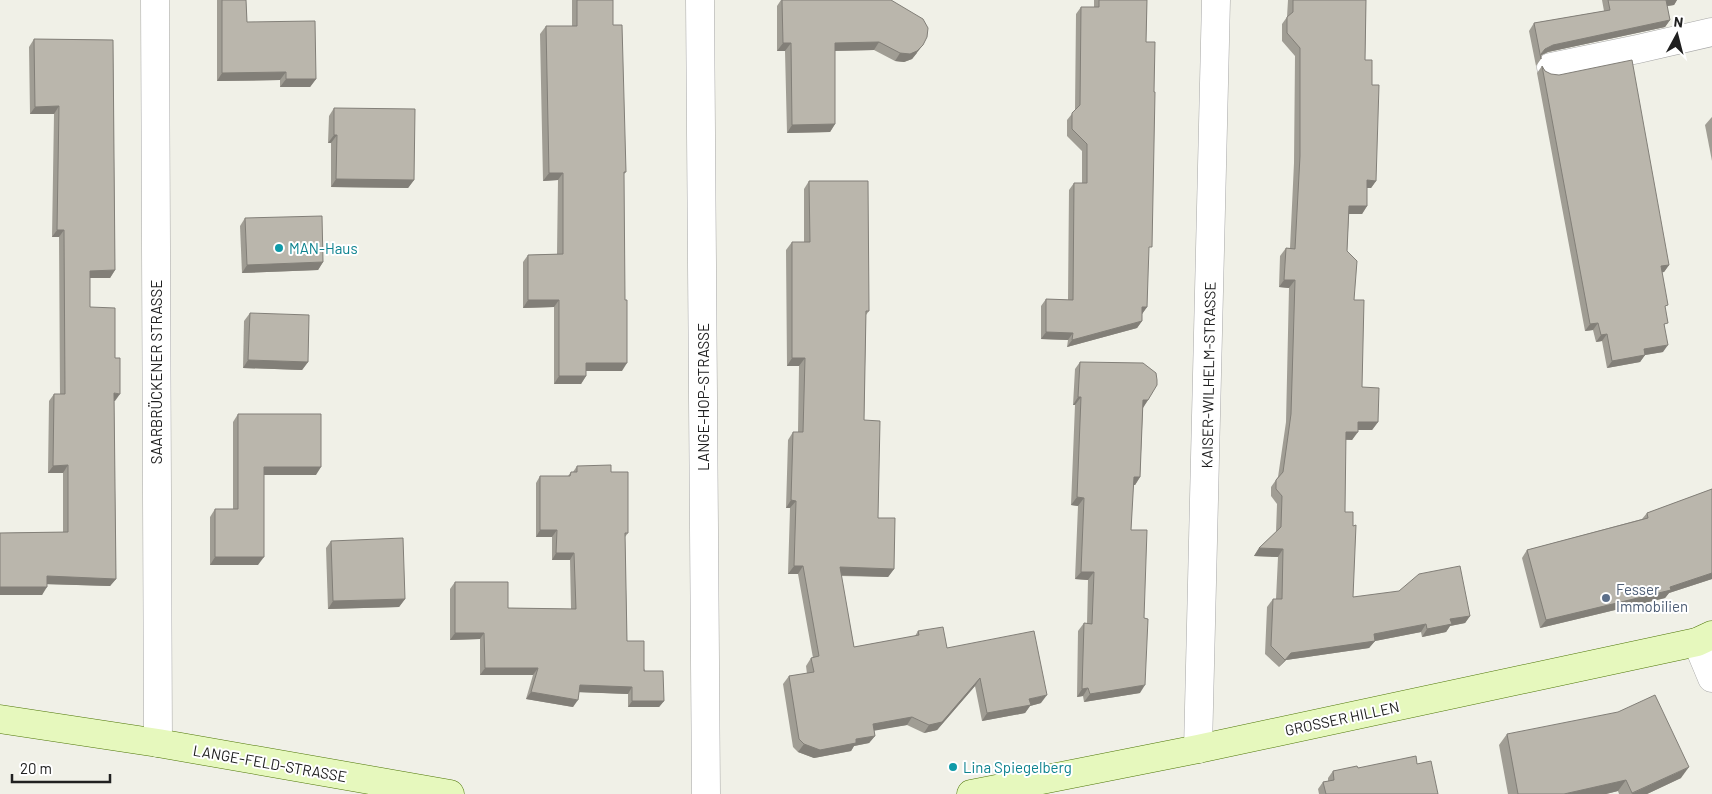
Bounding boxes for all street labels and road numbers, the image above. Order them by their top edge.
street label: SAARBRÜCKENER STRASSE [147,280,165,464]
street label: KAISER-WILHELM-STRASSE [1197,281,1219,469]
street label: LANGE-HOP-STRASSE [694,323,712,471]
street label: GROSSER HILLEN [1283,697,1401,739]
street label: LANGE-FELD-STRASSE [192,741,348,785]

